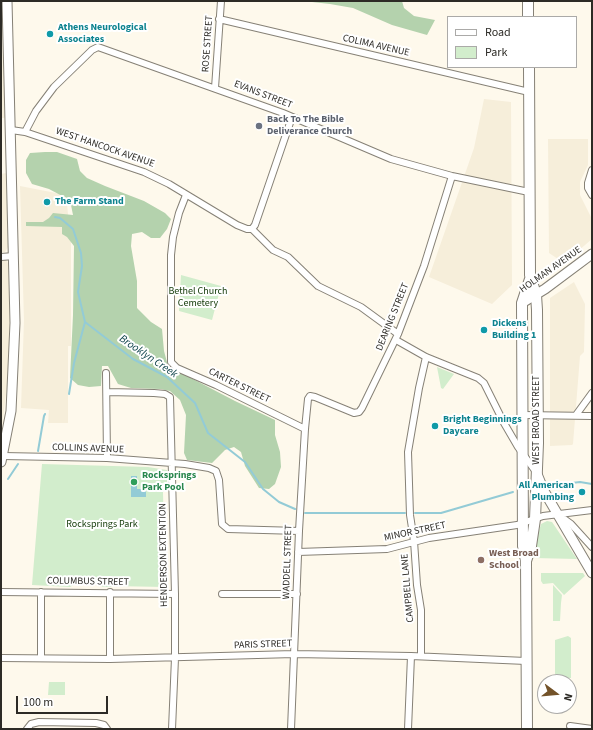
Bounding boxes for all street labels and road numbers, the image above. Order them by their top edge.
street label: ROSE STREET [200,15,216,73]
street label: COLIMA AVENUE [341,32,411,60]
street label: EVANS STREET [232,78,294,112]
street label: WEST HANCOCK AVENUE [54,125,156,171]
street label: HOLMAN AVENUE [518,244,584,296]
street label: DEARING STREET [374,281,412,353]
street label: CARTER STREET [206,366,272,406]
street label: WEST BROAD STREET [531,375,543,465]
street label: COLLINS AVENUE [52,442,124,456]
street label: HENDERSON EXTENTION [157,503,171,607]
street label: MINOR STREET [383,520,447,544]
street label: WADDELL STREET [281,524,295,600]
street label: CAMPBELL LANE [399,553,417,623]
street label: COLUMBUS STREET [47,575,129,589]
street label: PARIS STREET [234,638,292,652]

